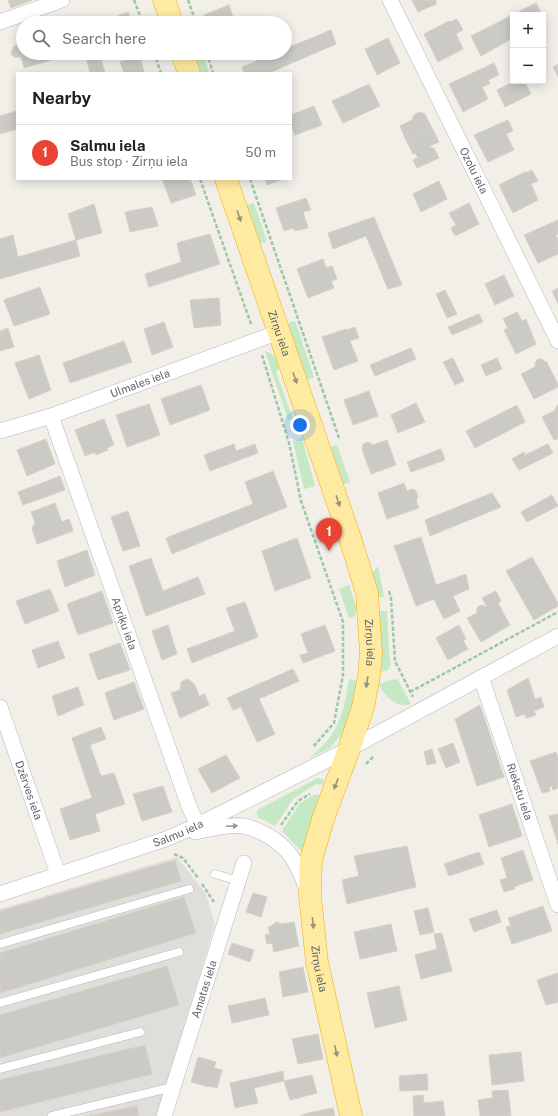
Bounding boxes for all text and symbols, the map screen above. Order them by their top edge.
map controls [510,12,546,84]
button: + [510,12,546,48]
search box [16,16,292,60]
icon: search [30,27,52,49]
text: Search here [62,30,146,47]
button: − [510,48,546,84]
text: Nearby [32,88,91,108]
text: Salmu iela [70,137,145,154]
text: 1 [42,145,48,160]
text: 50 m [245,145,276,160]
street label: Ozolu iela [458,145,490,196]
text: Bus stop · Zirņu iela [70,154,188,169]
one-way arrow [236,210,242,222]
street label: Zirņu iela [266,309,293,358]
street label: Ulmales iela [109,367,171,400]
one-way arrow [292,373,298,385]
your location [290,415,310,435]
one-way arrow [335,496,341,508]
pin: 1 [316,518,342,551]
street label: Apriķu iela [110,595,139,651]
street label: Zirņu iela [363,618,377,667]
one-way arrow [364,676,370,688]
street label: Dzērves iela [13,759,45,821]
street label: Riekstu iela [505,762,535,822]
one-way arrow [333,778,339,790]
street label: Salmu iela [151,817,205,849]
one-way arrow [226,823,238,830]
one-way arrow [309,917,316,929]
street label: Zirņu iela [309,944,329,993]
street label: Amatas iela [189,959,219,1020]
one-way arrow [334,1045,340,1057]

